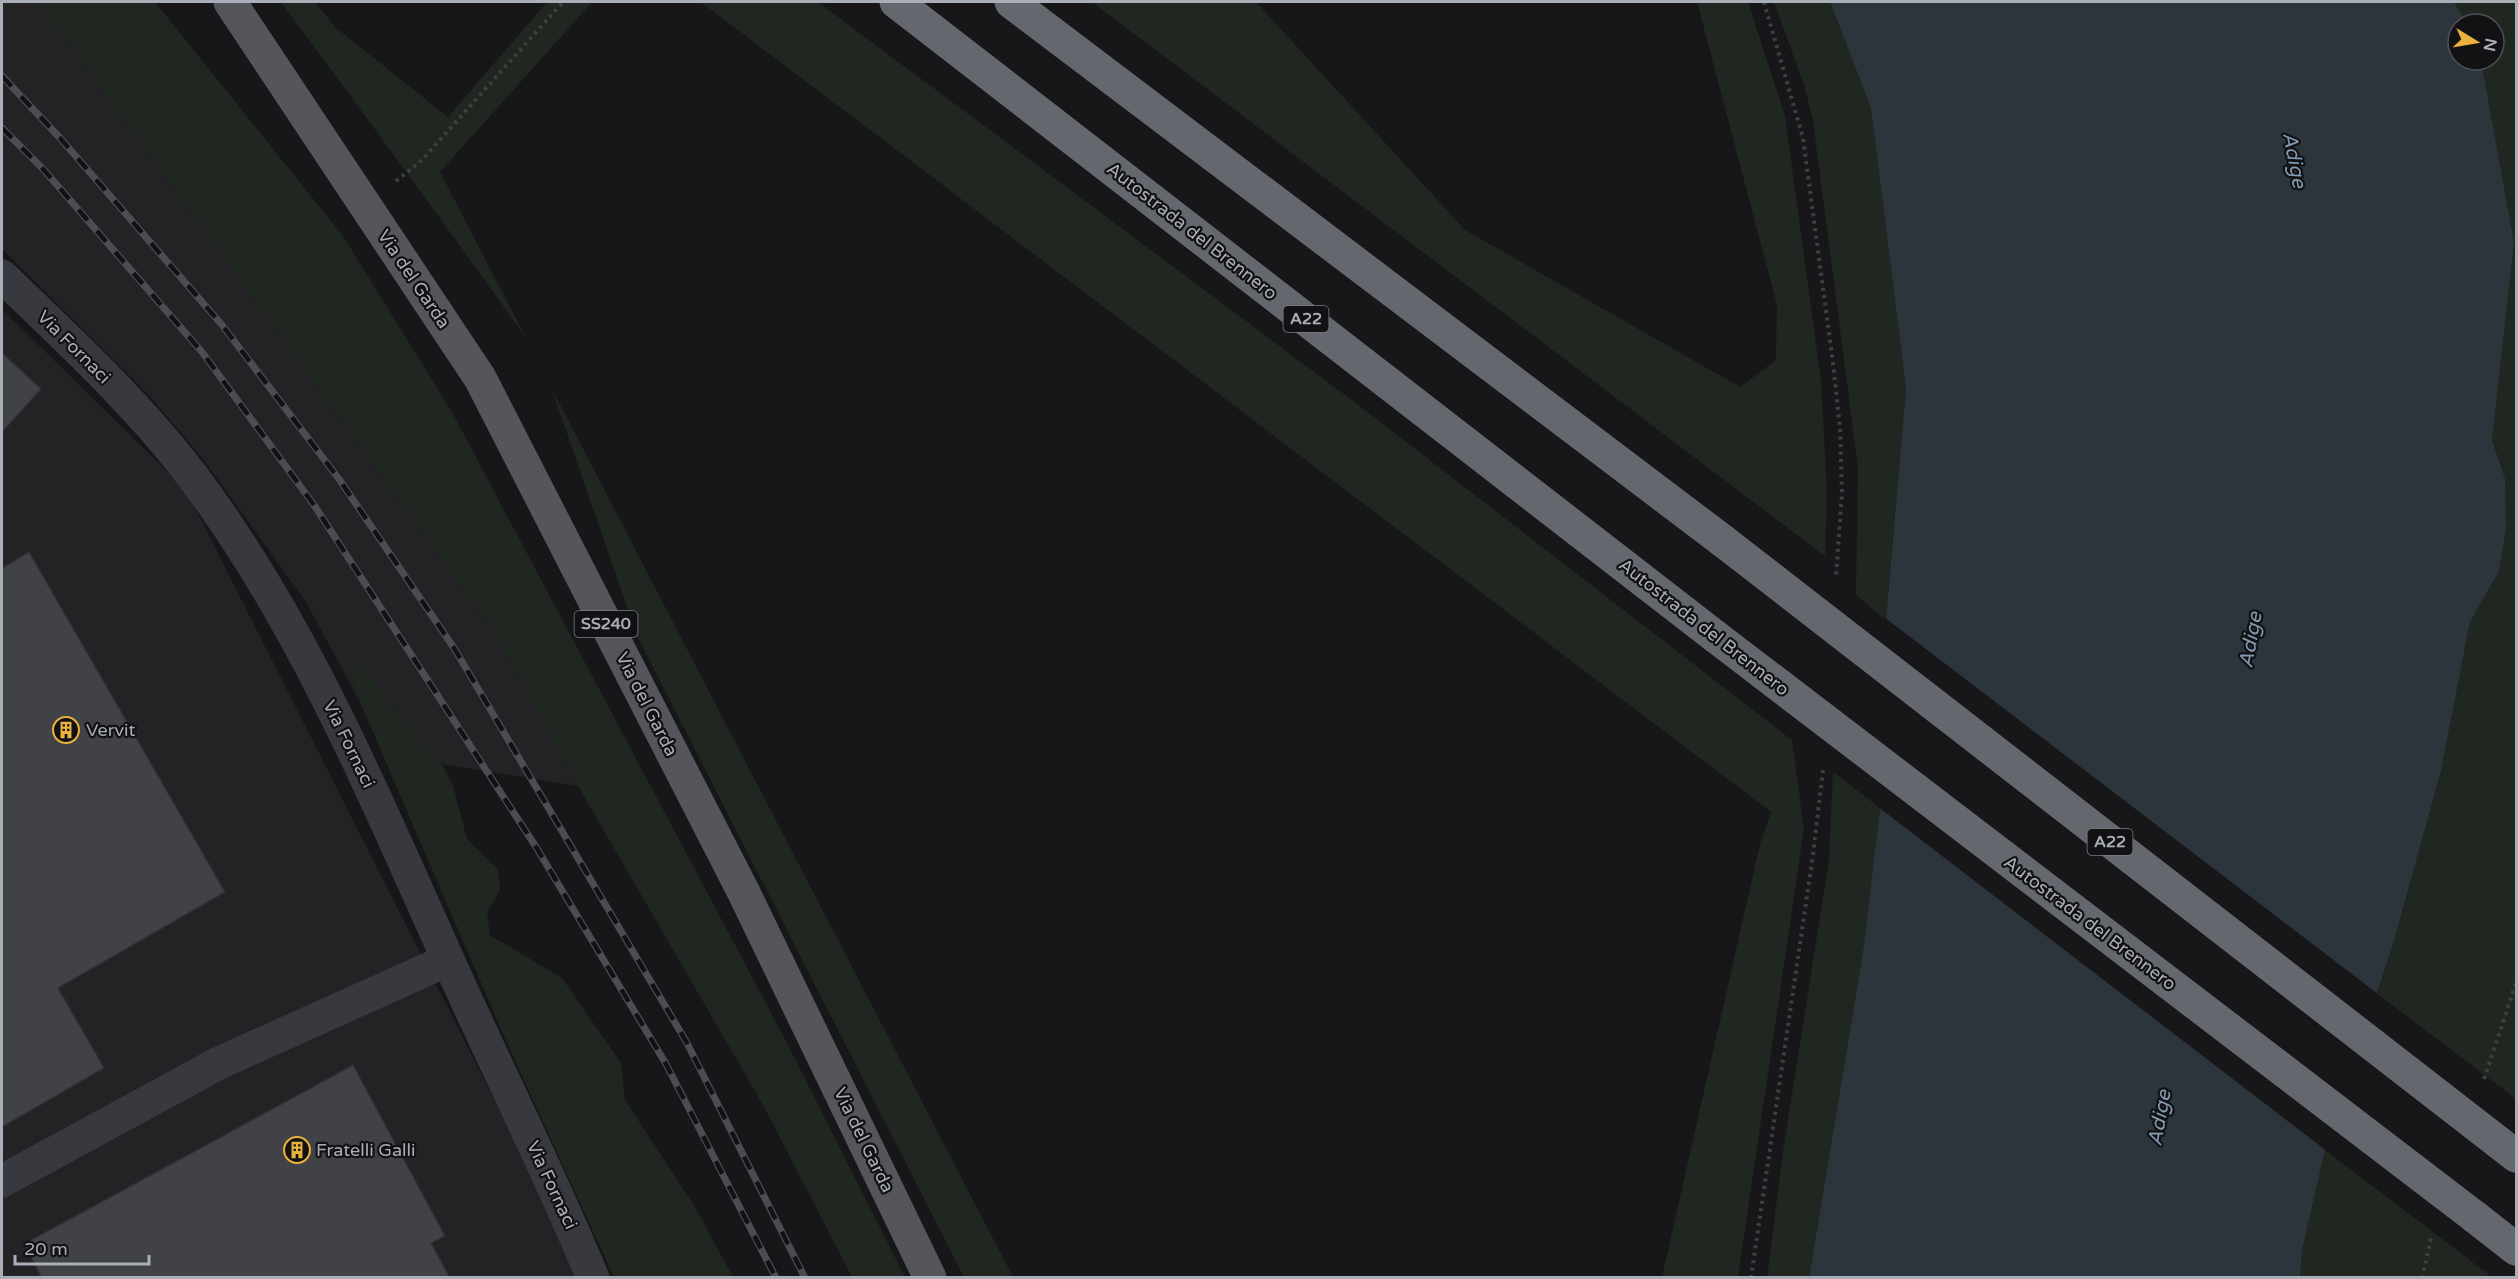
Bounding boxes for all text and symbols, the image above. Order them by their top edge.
north arrow [2446,12,2506,72]
text: N [2479,36,2501,53]
water label: Adige [2277,130,2311,192]
street label: Autostrada del Brennero [1102,158,1282,304]
street label: Via del Garda [373,226,455,332]
street label: Via Fornaci [33,306,115,388]
road number: A22 [1284,306,1328,332]
street label: Autostrada del Brennero [1614,554,1794,700]
water label: Adige [2234,609,2268,670]
road number: SS240 [574,611,638,637]
street label: Via del Garda [611,648,683,760]
street label: Via Fornaci [318,697,380,791]
building icon: Vervit [51,715,81,745]
place label: Vervit [86,719,136,741]
road number: A22 [2088,829,2132,855]
street label: Autostrada del Brennero [2000,851,2181,995]
street label: Via del Garda [829,1084,899,1196]
water label: Adige [2143,1087,2177,1148]
building icon: Fratelli Galli [282,1135,312,1165]
street label: Via Fornaci [522,1137,582,1233]
place label: Fratelli Galli [316,1139,416,1161]
scale bar [15,1228,148,1266]
text: 20 m [24,1238,68,1260]

